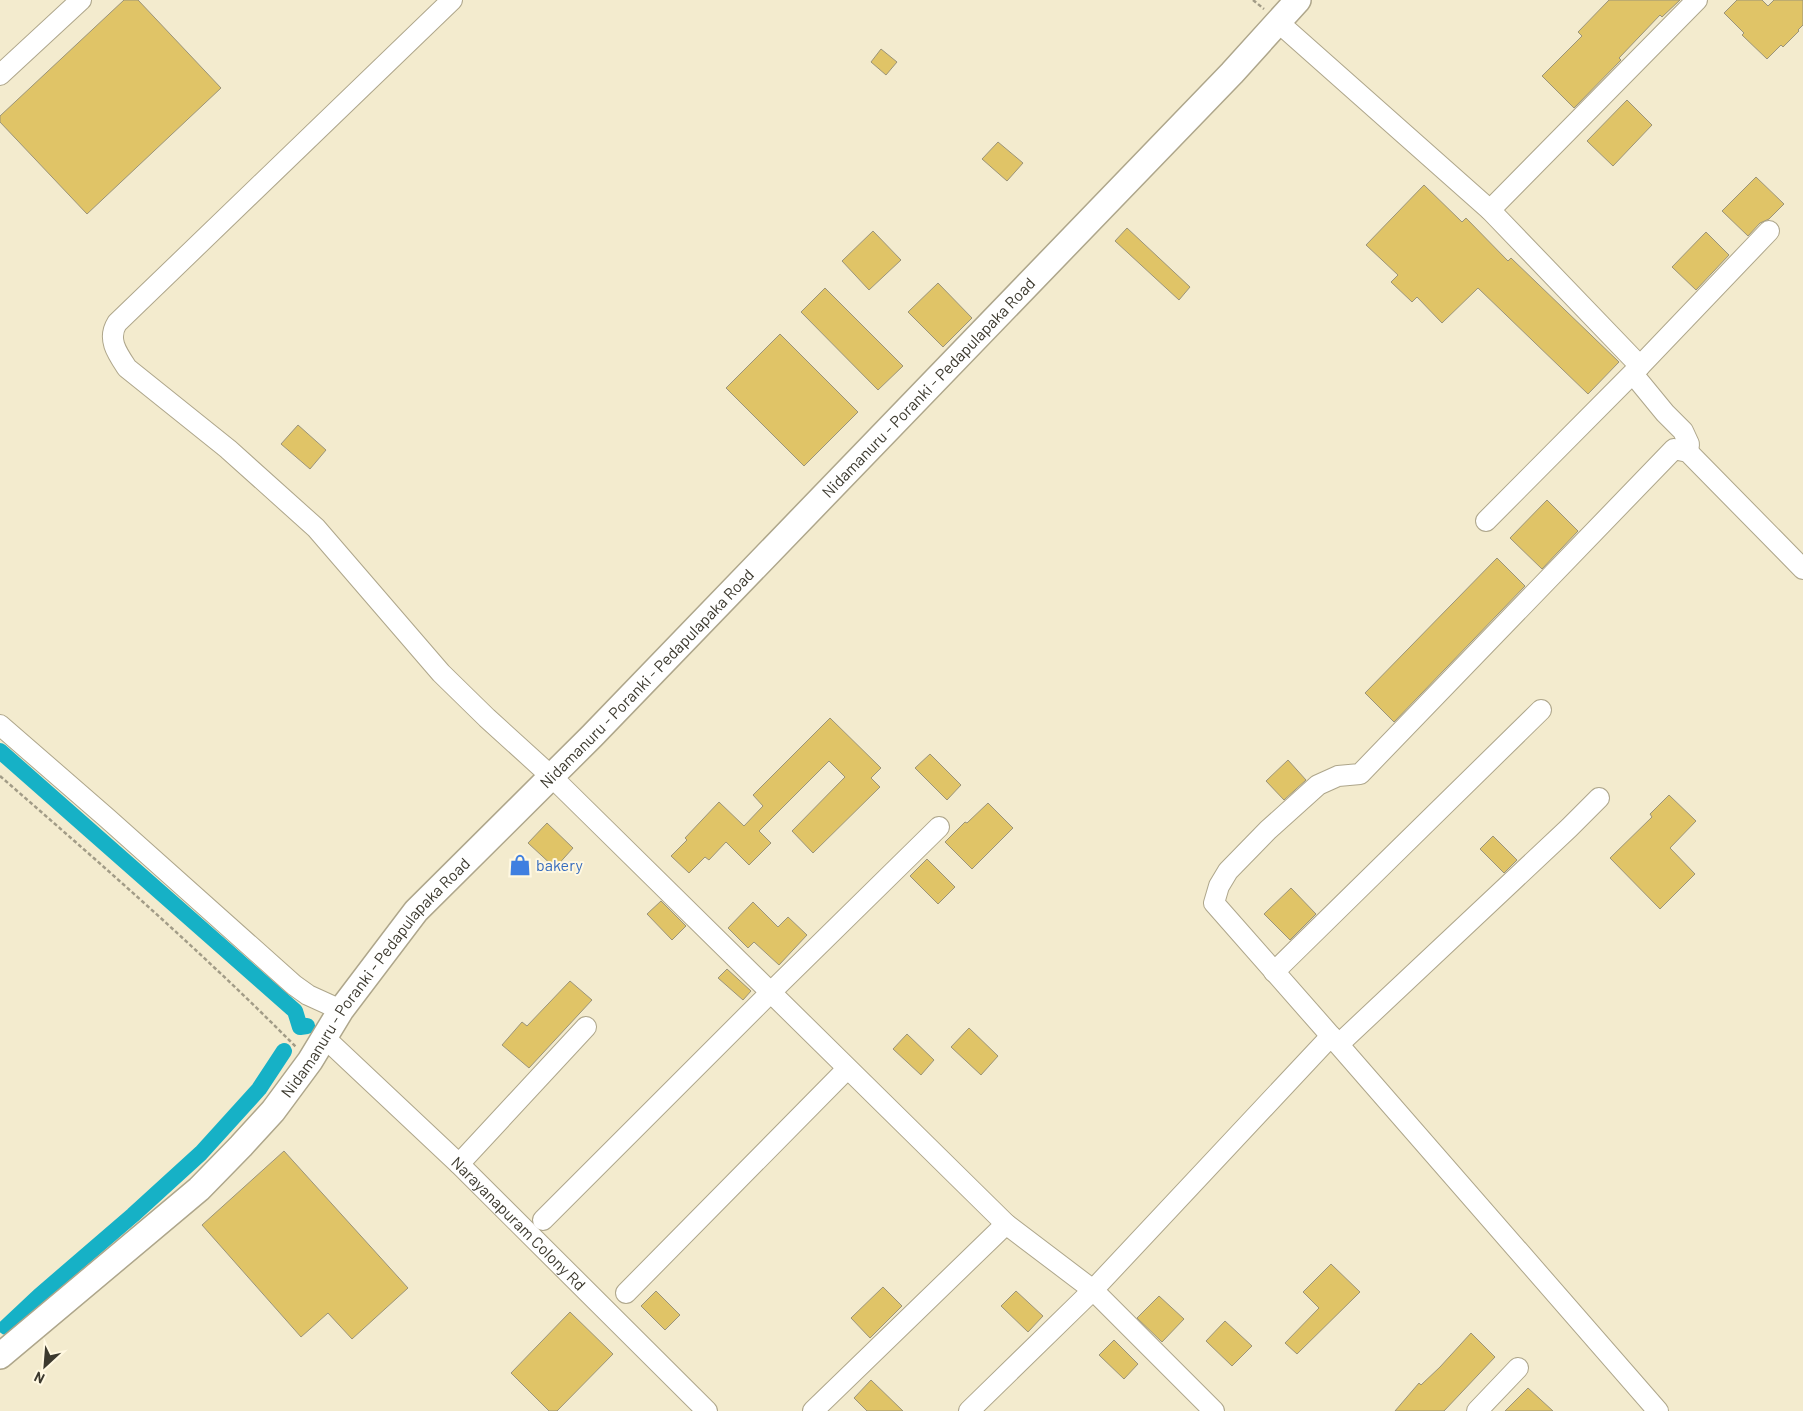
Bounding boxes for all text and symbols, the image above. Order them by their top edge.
street label: Nidamanuru - Poranki - Pedapulapaka Road [818,273,1039,501]
street label: Nidamanuru - Poranki - Pedapulapaka Road [535,564,757,792]
shop icon: bakery [507,852,533,878]
street label: Nidamanuru - Poranki - Pedapulapaka Road [276,853,473,1101]
place label: bakery [536,855,583,874]
street label: Narayanapuram Colony Rd [448,1152,590,1294]
north arrow [20,1341,70,1391]
text: N [31,1368,47,1388]

